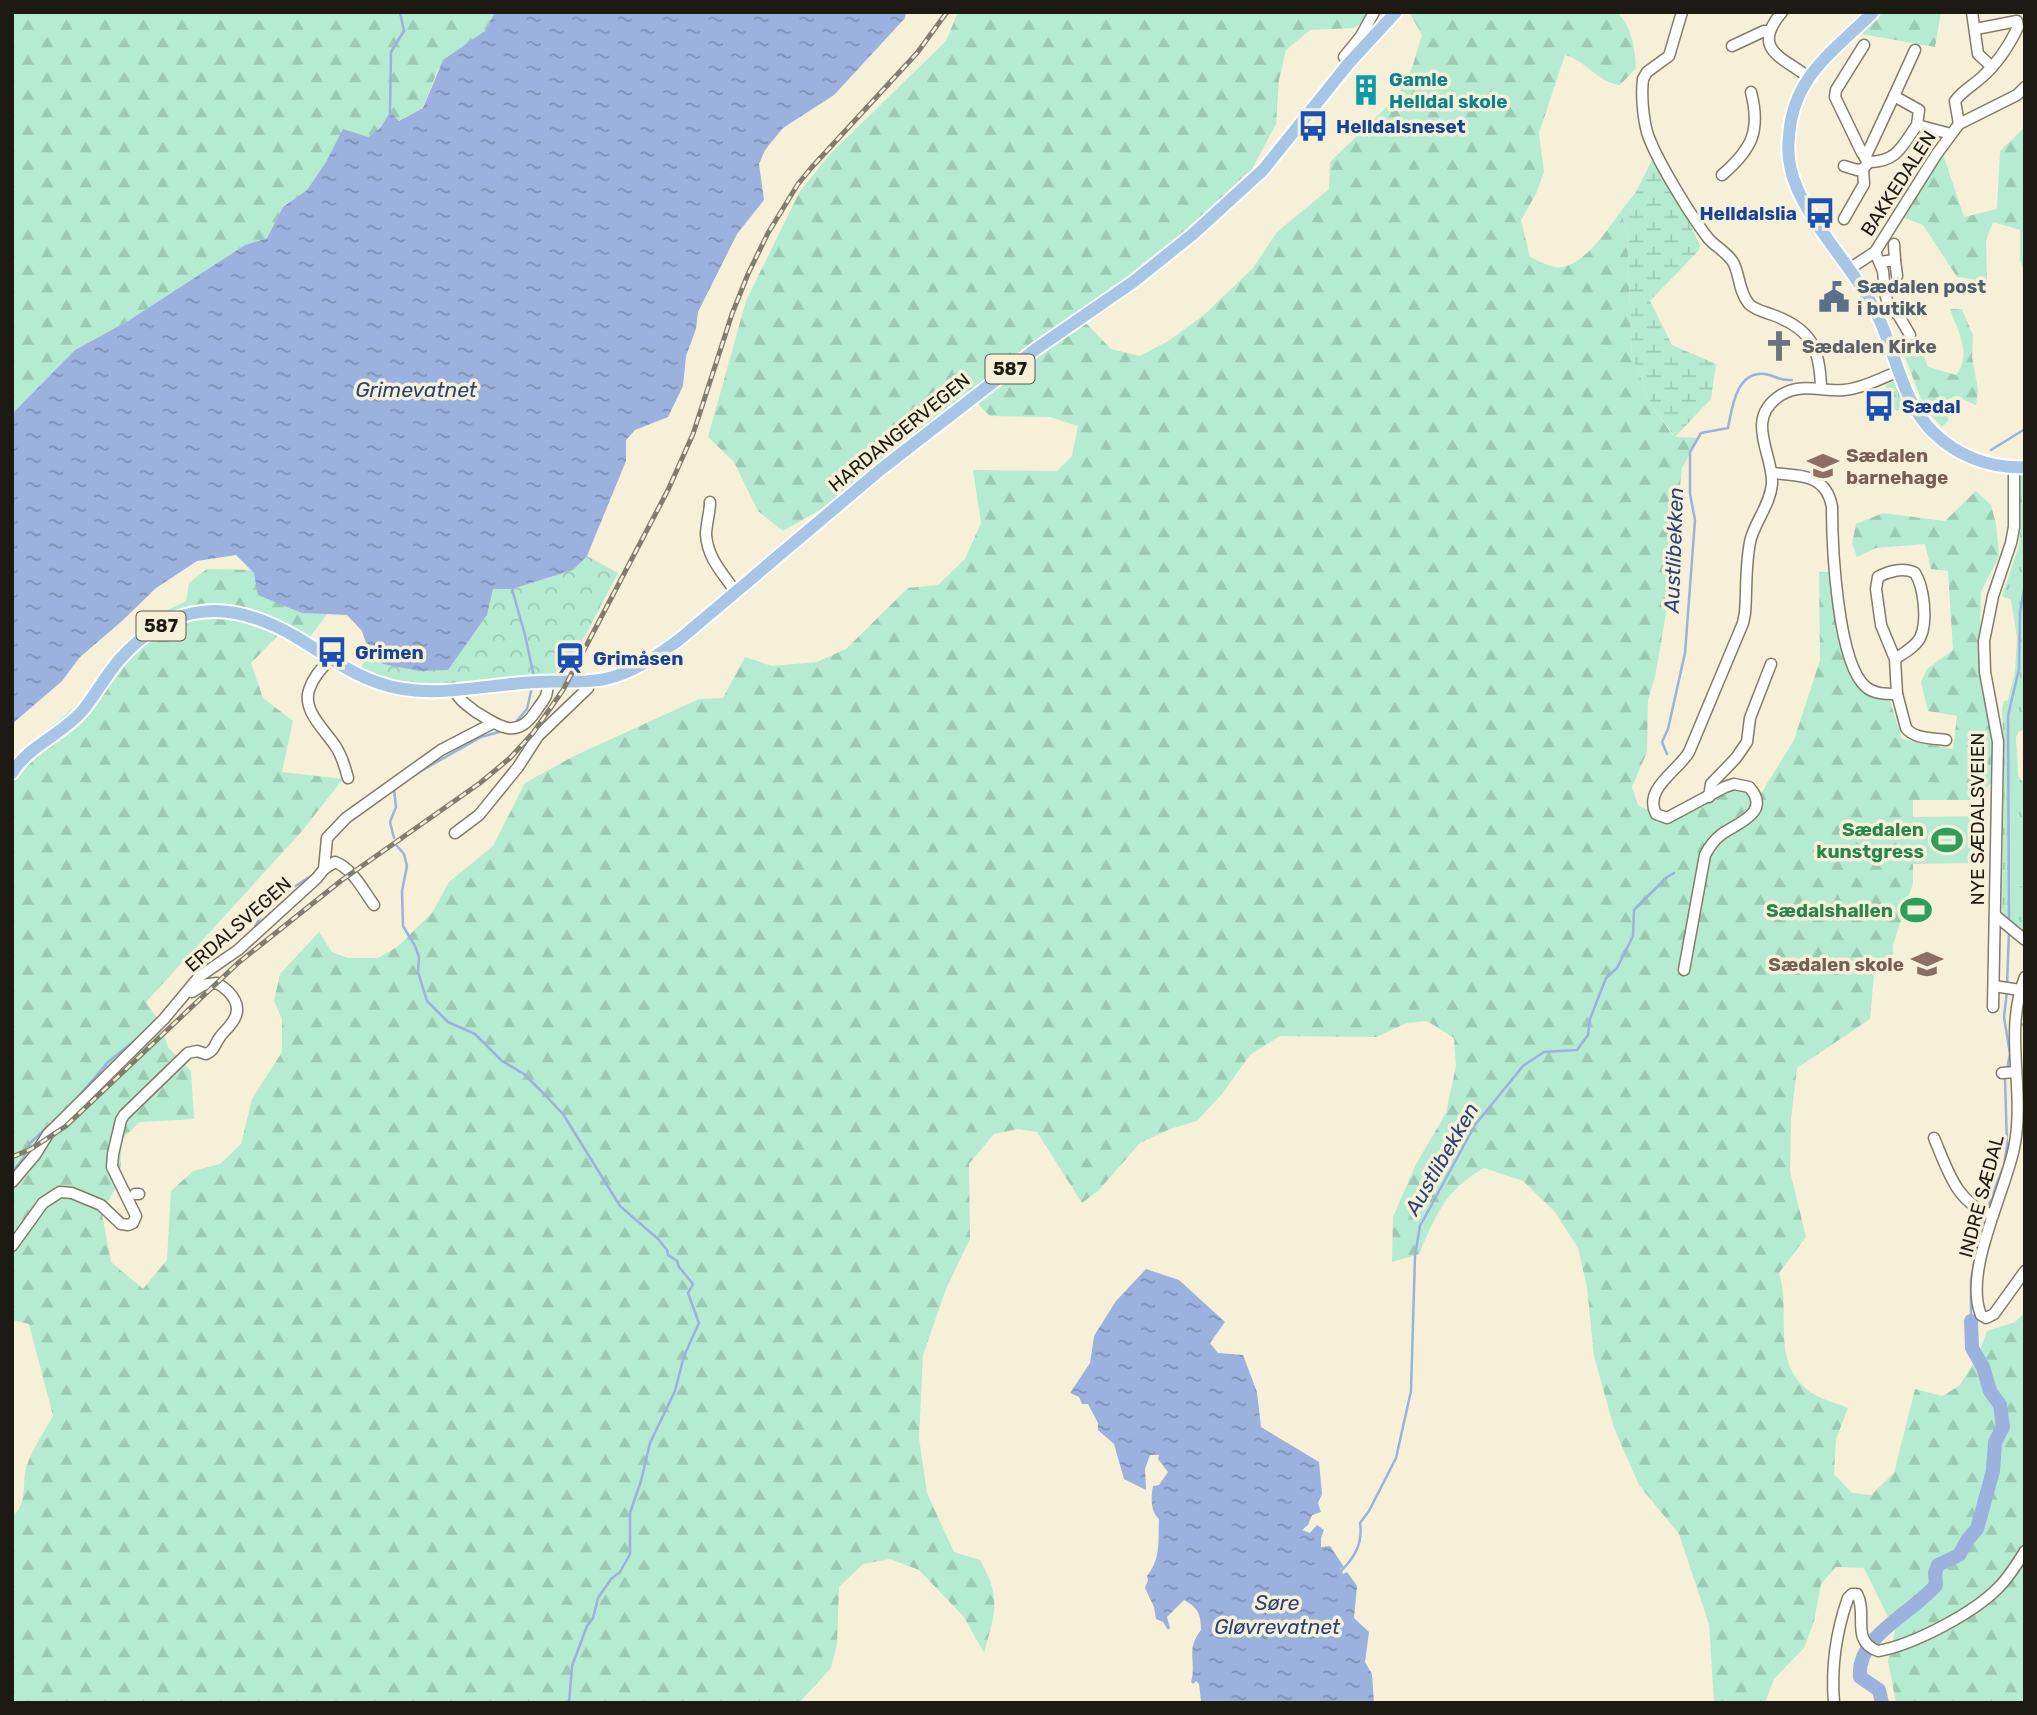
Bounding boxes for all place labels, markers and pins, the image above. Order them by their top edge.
place label: Gamle Helldal skole [1389,68,1508,113]
building icon: Gamle Helldal skole [1349,73,1383,107]
bus stop icon: Helldalsneset [1296,109,1330,143]
place label: Helldalsneset [1336,115,1466,138]
bus stop icon: Helldalslia [1803,196,1837,230]
place label: Helldalslia [1699,202,1797,225]
place label: Sædalen post i butikk [1857,275,1986,320]
public building icon: Sædalen post i butikk [1817,280,1851,314]
church icon: Sædalen Kirke [1762,329,1796,363]
place label: Sædalen Kirke [1802,335,1937,358]
bus stop icon: Sædal [1862,389,1896,423]
place label: Sædal [1902,395,1961,418]
place label: Sædalen barnehage [1846,444,1948,489]
school or university icon: Sædalen barnehage [1806,449,1840,483]
bus stop icon: Grimen [315,635,349,669]
place label: Grimen [355,641,424,664]
station icon: Grimåsen [553,641,587,675]
place label: Grimåsen [593,647,683,670]
place label: Sædalen kunstgress [1816,818,1924,863]
sports icon: Sædalen kunstgress [1930,823,1964,857]
sports icon: Sædalshallen [1899,893,1933,927]
place label: Sædalshallen [1766,899,1893,922]
school or university icon: Sædalen skole [1910,947,1944,981]
place label: Sædalen skole [1768,953,1904,976]

